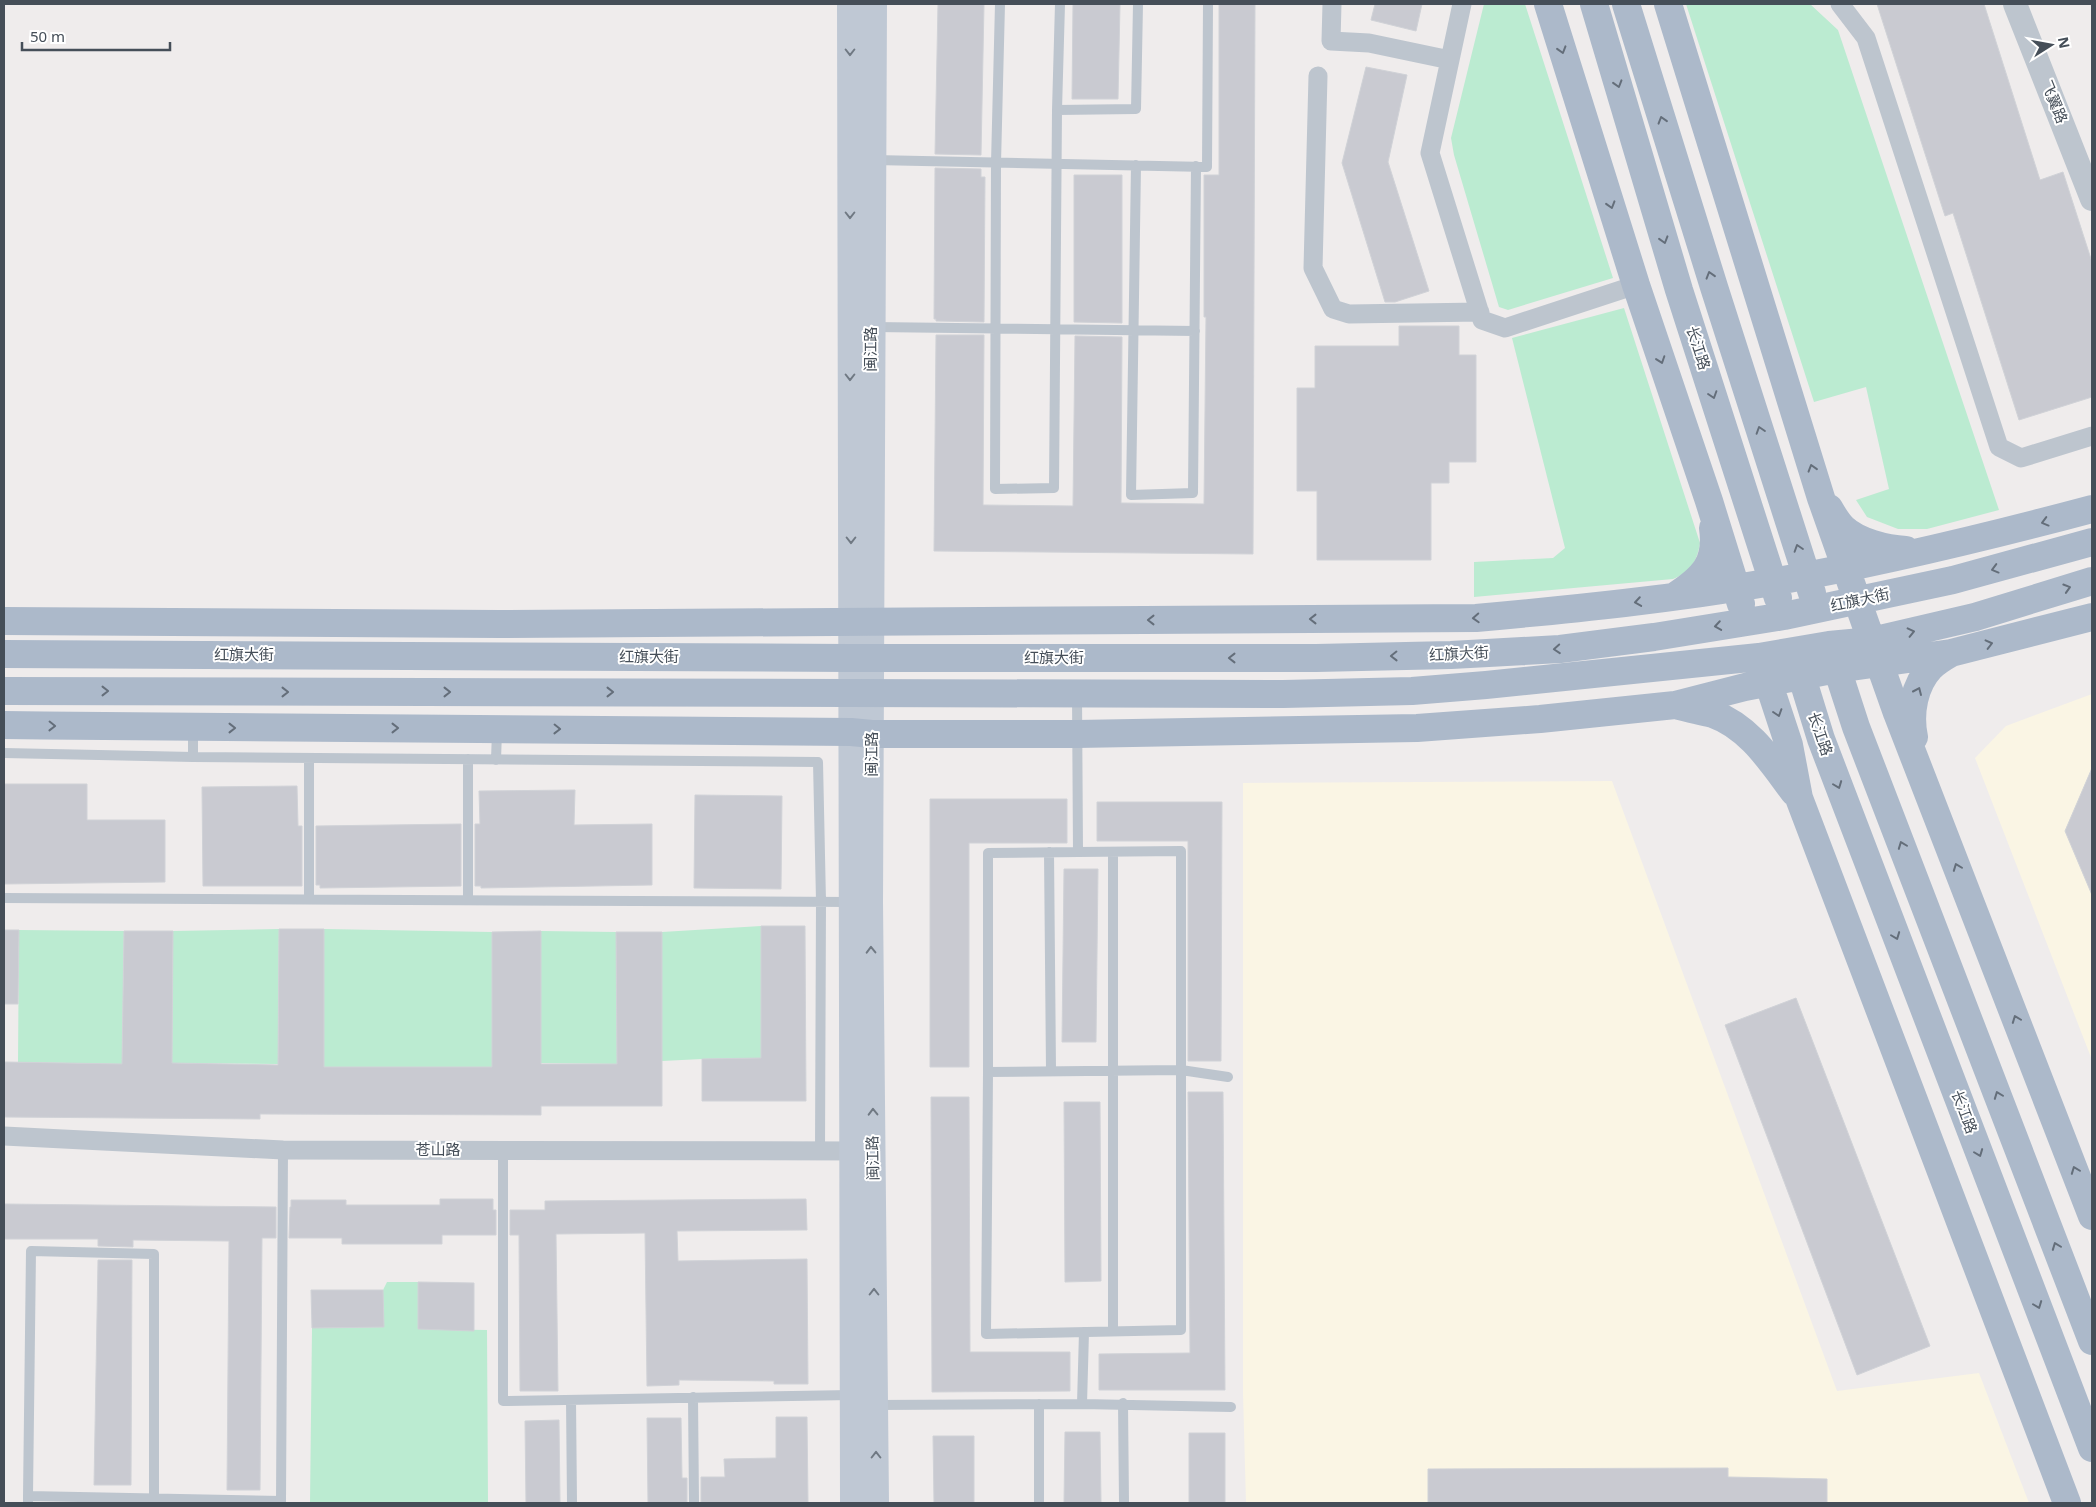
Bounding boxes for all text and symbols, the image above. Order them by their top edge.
scale bar [22,20,170,52]
north arrow [2026,20,2076,70]
text: 50 m [30,26,65,46]
text: N [2054,35,2075,50]
one-way arrow [1557,46,1567,54]
one-way arrow [845,49,855,57]
street label: 飞翼路 [2037,77,2073,126]
one-way arrow [1613,79,1623,88]
one-way arrow [1657,116,1667,124]
one-way arrow [1605,201,1615,209]
one-way arrow [845,212,855,219]
one-way arrow [1659,235,1669,243]
one-way arrow [1705,271,1715,280]
street label: 长江路 [1682,323,1715,372]
street label: 闽江路 [860,326,880,372]
one-way arrow [1655,355,1665,364]
one-way arrow [845,374,855,382]
one-way arrow [1708,390,1718,398]
one-way arrow [1755,426,1765,434]
one-way arrow [1808,464,1818,473]
one-way arrow [2042,516,2050,526]
one-way arrow [846,536,856,544]
one-way arrow [1794,544,1804,553]
one-way arrow [1990,563,1999,574]
street label: 红旗大街 [1828,583,1891,615]
one-way arrow [2063,584,2071,594]
one-way arrow [1633,596,1642,606]
one-way arrow [1472,612,1480,623]
one-way arrow [1309,614,1317,624]
one-way arrow [1147,615,1154,625]
one-way arrow [1713,621,1722,631]
one-way arrow [1906,627,1915,638]
one-way arrow [1984,639,1993,650]
street label: 红旗大街 [1428,641,1489,665]
one-way arrow [1552,643,1560,654]
street label: 红旗大街 [214,644,274,664]
street label: 红旗大街 [619,646,679,666]
street label: 红旗大街 [1024,647,1084,667]
one-way arrow [1390,651,1398,662]
one-way arrow [1228,653,1236,663]
one-way arrow [102,686,109,696]
one-way arrow [282,687,289,697]
one-way arrow [444,687,452,697]
one-way arrow [606,687,614,697]
one-way arrow [1911,687,1922,696]
one-way arrow [1773,709,1783,717]
street label: 长江路 [1804,709,1838,758]
one-way arrow [49,721,57,731]
one-way arrow [229,723,237,733]
one-way arrow [392,723,399,733]
one-way arrow [554,724,562,734]
street label: 闽江路 [861,731,881,777]
one-way arrow [1832,780,1842,788]
one-way arrow [1897,841,1908,850]
one-way arrow [1953,863,1963,872]
one-way arrow [1890,932,1900,940]
one-way arrow [866,945,876,953]
one-way arrow [2012,1015,2022,1024]
street label: 长江路 [1948,1087,1982,1136]
one-way arrow [1993,1091,2004,1100]
one-way arrow [868,1108,878,1116]
street label: 闽江路 [862,1135,882,1181]
street label: 苍山路 [415,1139,461,1159]
one-way arrow [1974,1149,1984,1157]
one-way arrow [2070,1166,2081,1175]
one-way arrow [2052,1243,2062,1251]
one-way arrow [869,1288,879,1296]
one-way arrow [2031,1300,2042,1309]
one-way arrow [871,1450,881,1458]

